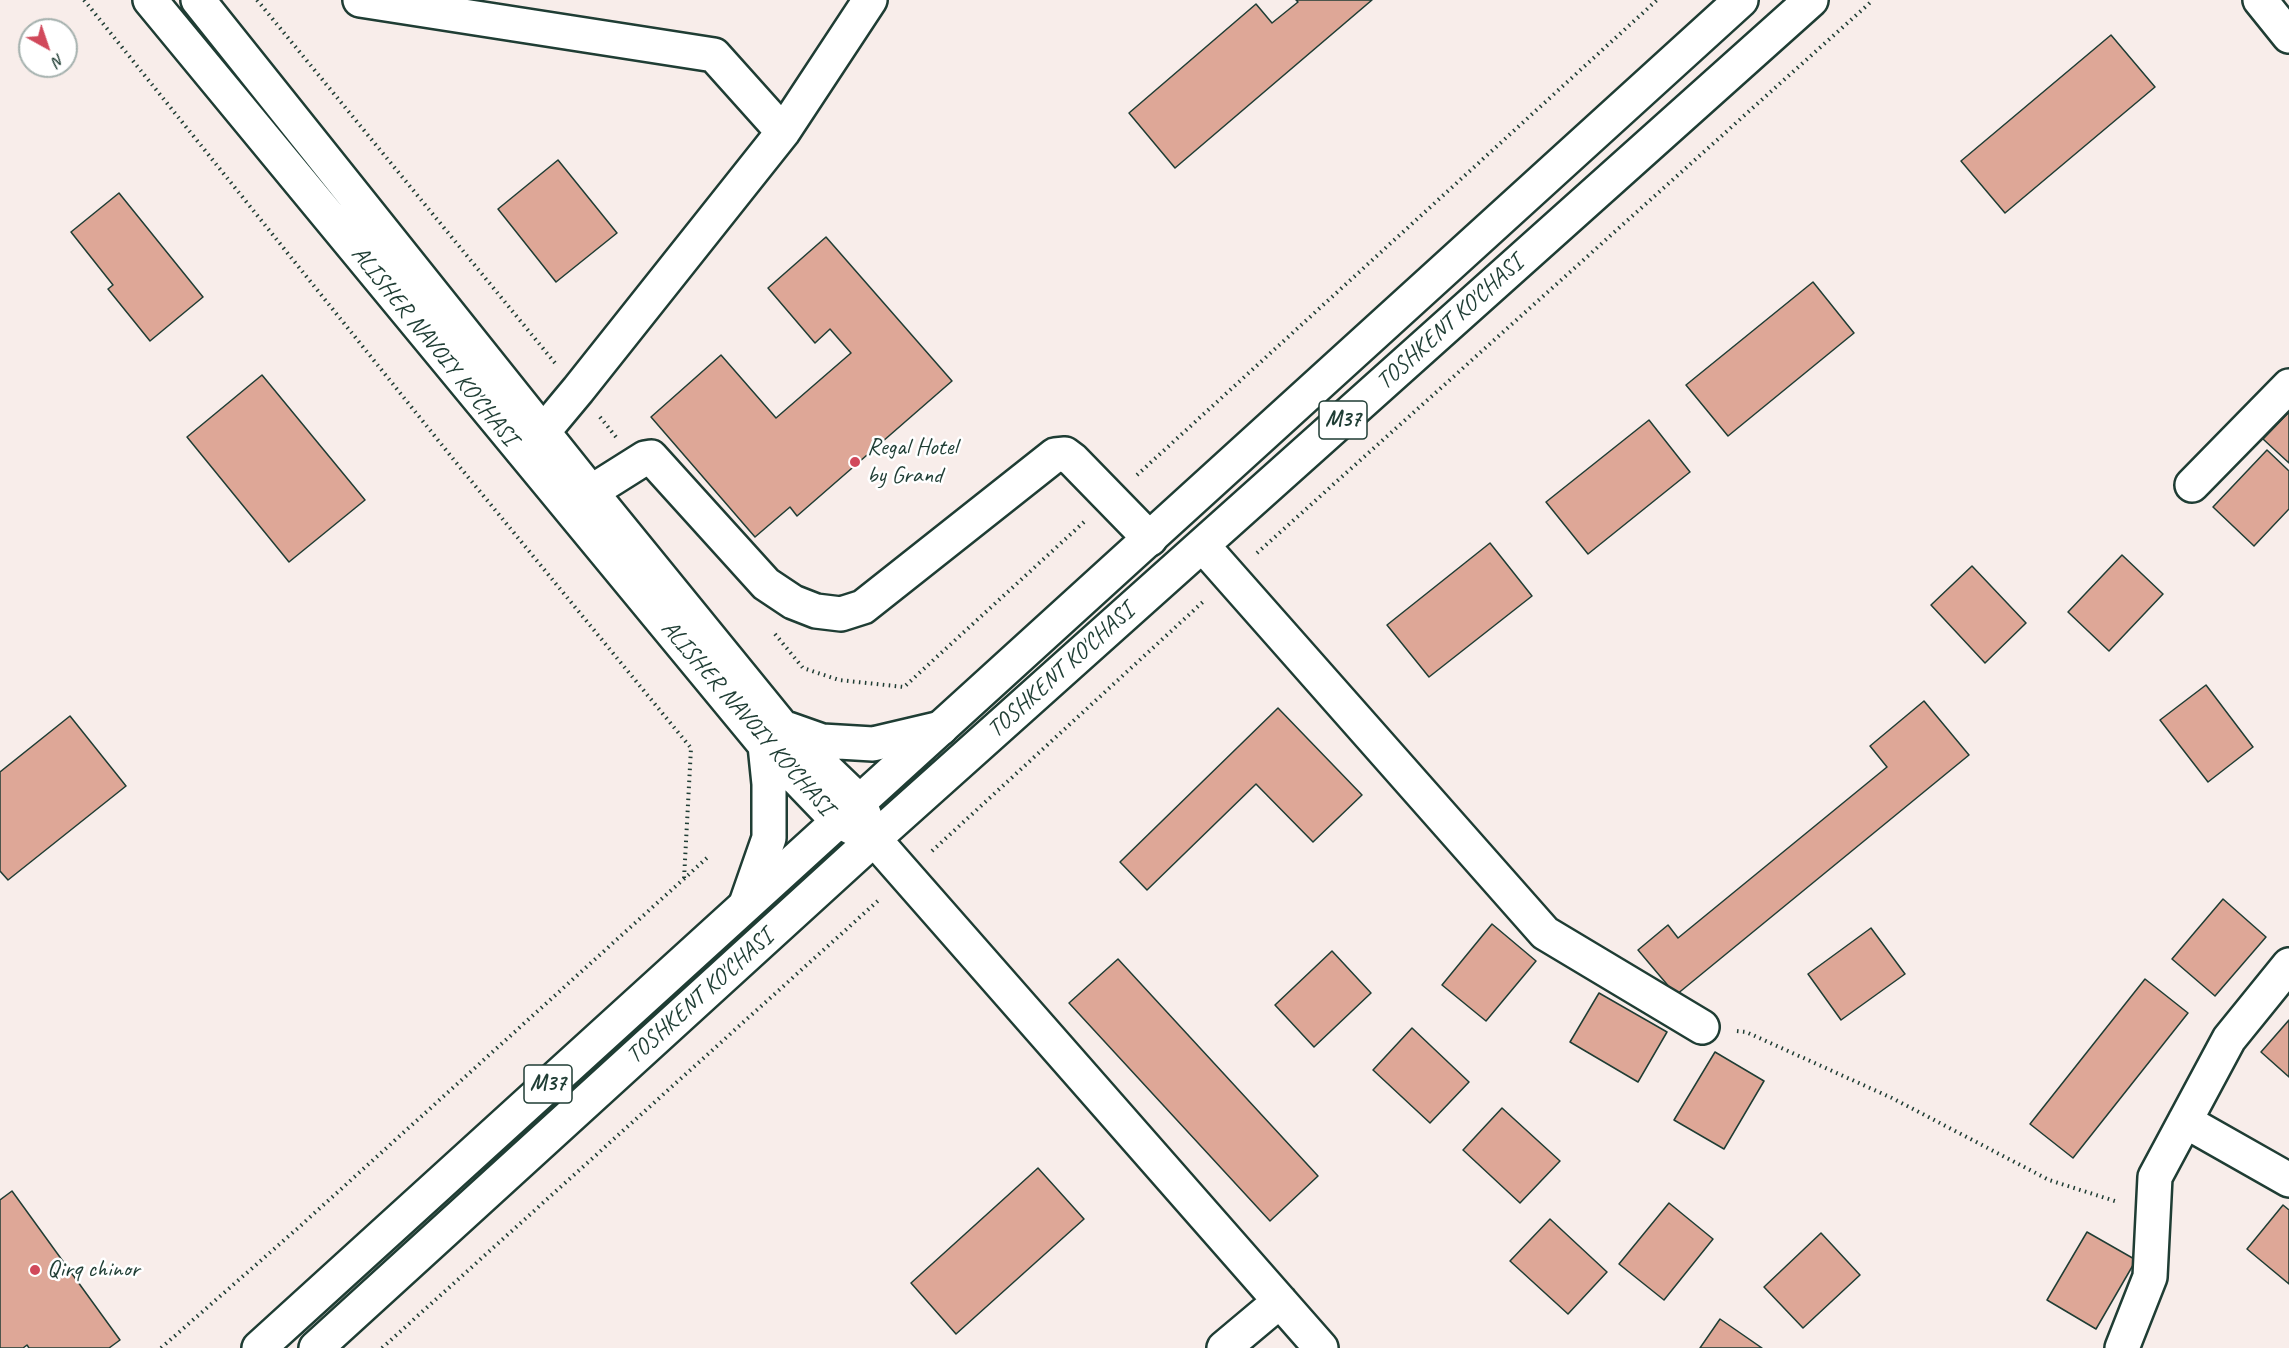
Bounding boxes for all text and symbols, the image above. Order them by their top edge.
north arrow [18,18,78,78]
text: N [48,49,69,71]
street label: ALISHER NAVOIY KO'CHASI [345,240,523,452]
street label: TOSHKENT KO'CHASI [1371,250,1529,396]
road number: M37 [1319,401,1367,439]
place label: Regal Hotel by Grand [867,434,957,490]
marker: Regal Hotel by Grand [848,455,862,469]
street label: TOSHKENT KO'CHASI [982,598,1140,744]
street label: ALISHER NAVOIY KO'CHASI [655,615,839,821]
street label: TOSHKENT KO'CHASI [621,924,779,1070]
road number: M37 [524,1065,572,1103]
place label: Qirq chinor [47,1256,139,1284]
marker: Qirq chinor [28,1263,42,1277]

